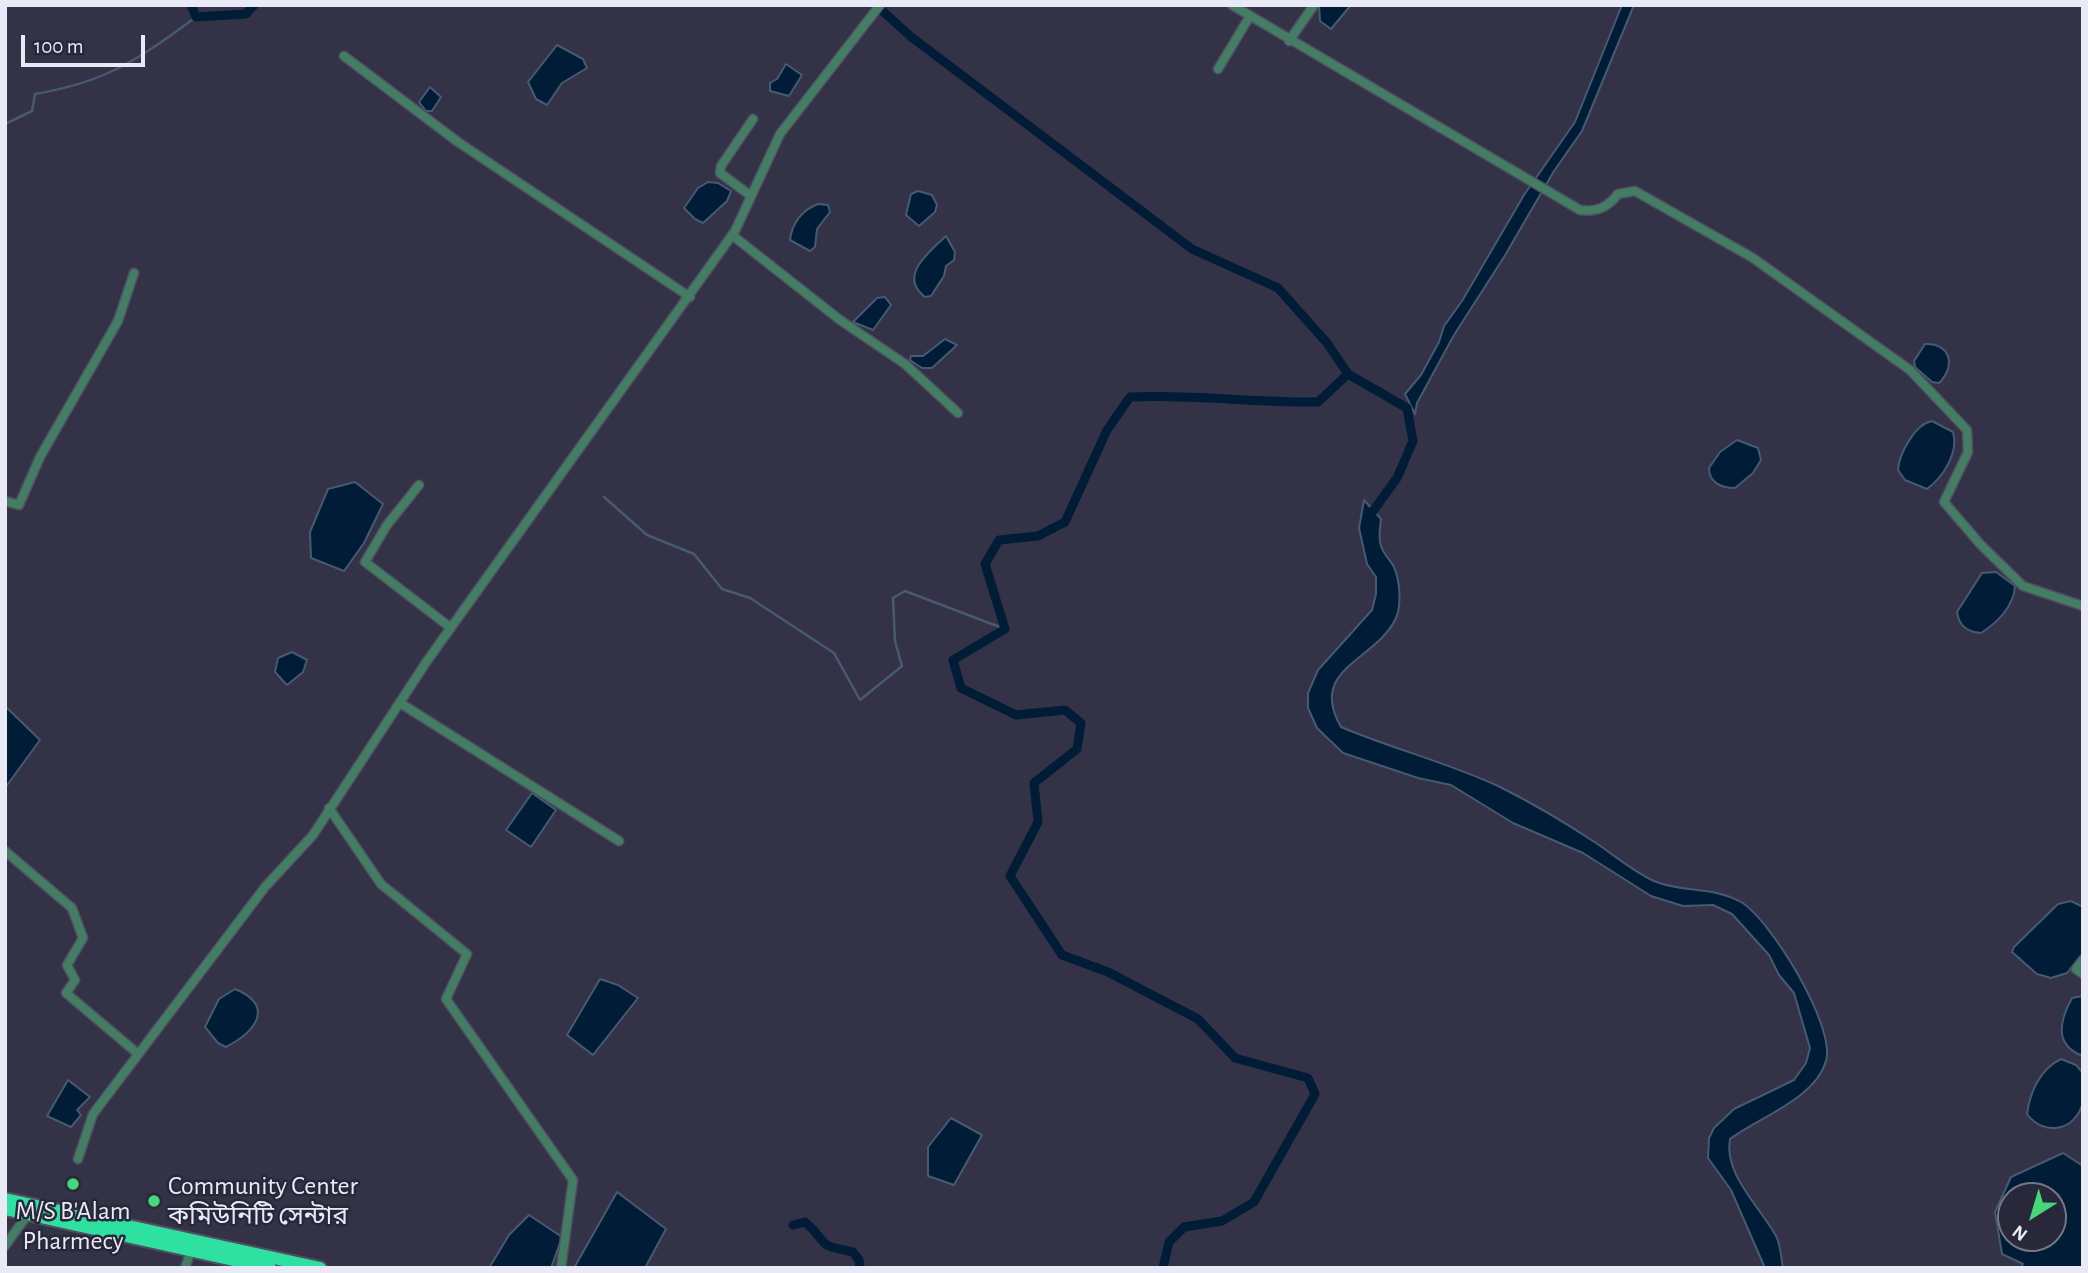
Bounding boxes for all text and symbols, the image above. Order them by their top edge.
scale bar [24,21,149,65]
text: 100 m [34,36,84,57]
place label: Community Center কমিউনিটি সেন্টার [168,1170,358,1232]
marker: M/S B'Alam Pharmecy [65,1176,81,1192]
north arrow [1997,1182,2067,1252]
marker: Community Center কমিউনিটি সেন্টার [146,1193,162,1209]
place label: M/S B'Alam Pharmecy [16,1195,130,1256]
text: N [2009,1221,2031,1244]

